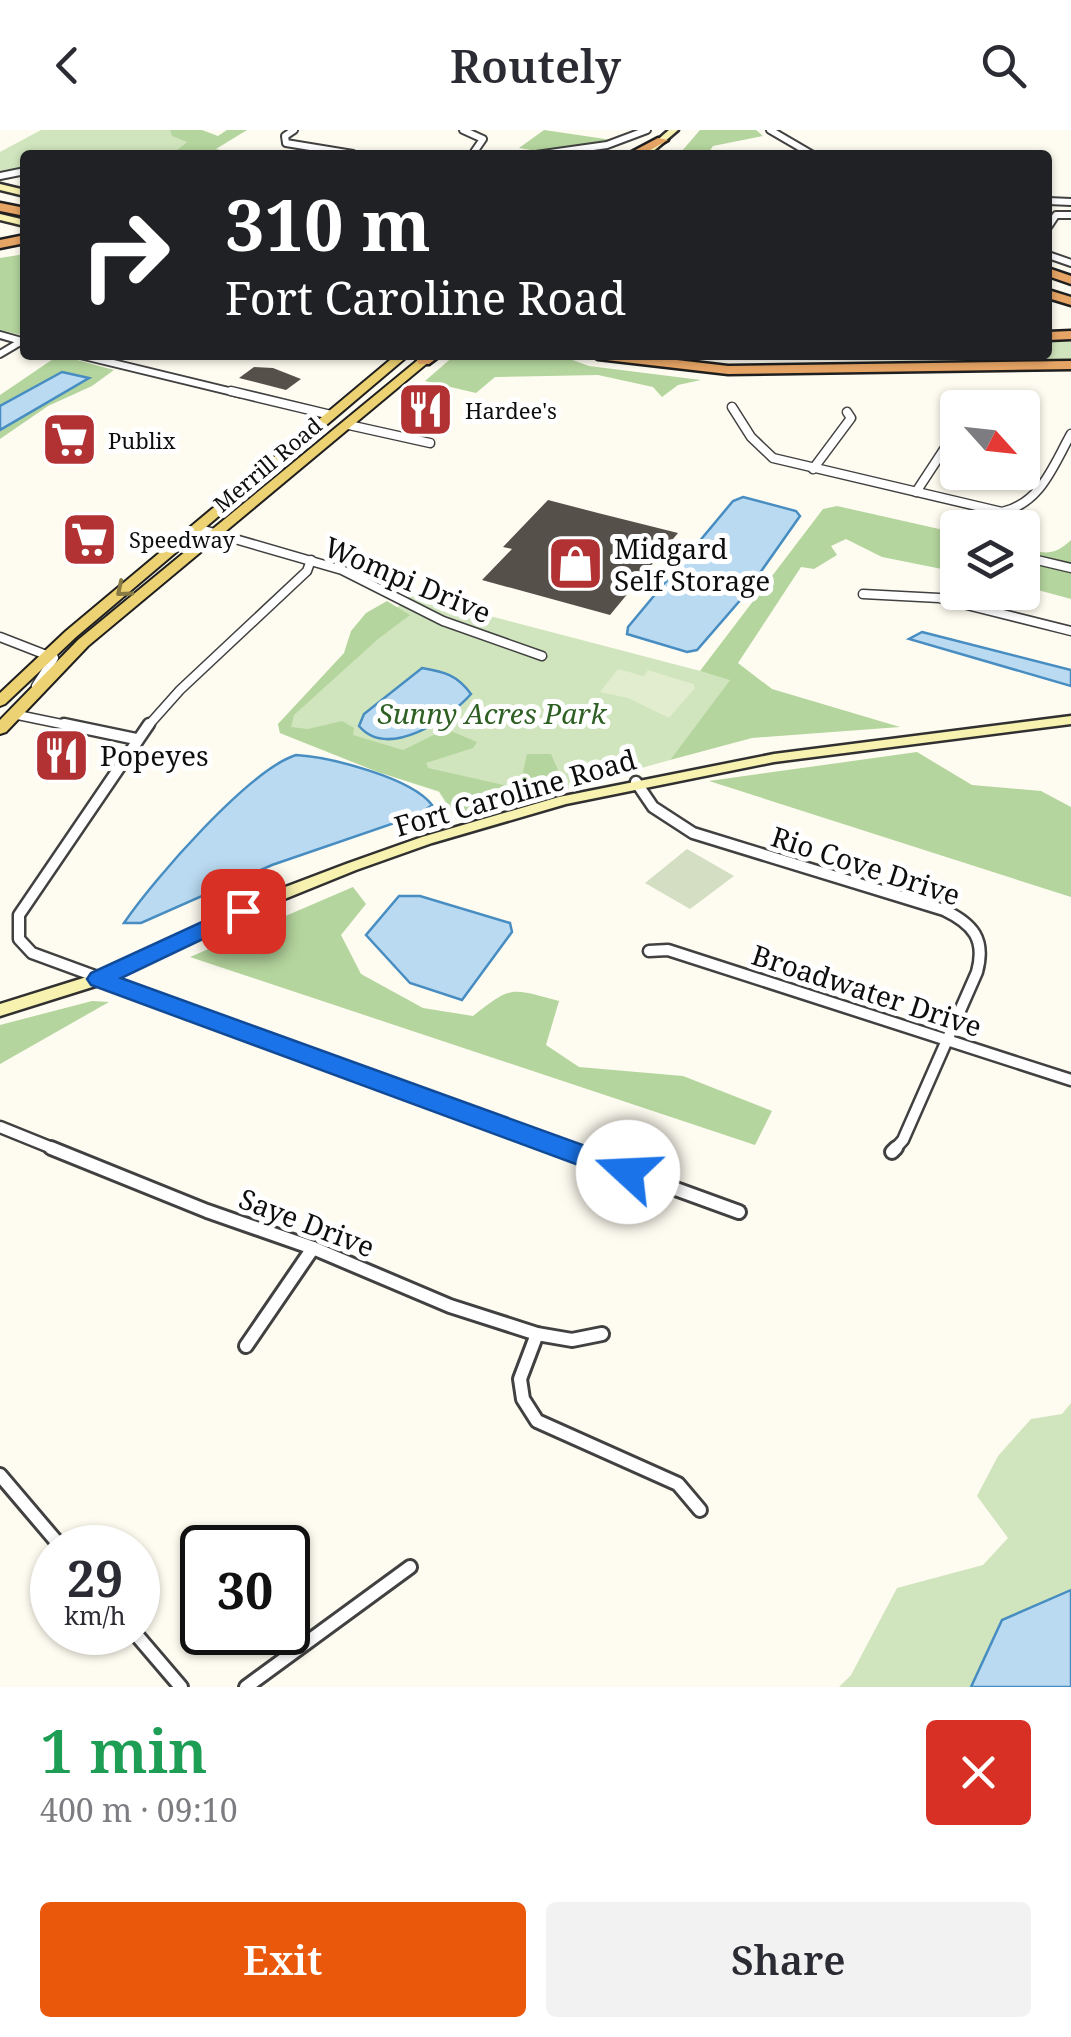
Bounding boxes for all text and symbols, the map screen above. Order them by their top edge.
text: Routely [450,35,621,96]
icon: back [40,38,95,93]
icon: search [976,38,1031,93]
text: 310 m [225,176,431,272]
icon: right [60,190,190,320]
text: Fort Caroline Road [225,267,626,328]
restaurant icon: Hardee's [396,380,456,440]
north arrow [940,390,1040,490]
map controls [940,390,1040,610]
place label: Hardee's [465,395,557,425]
supermarket icon: Publix [39,410,99,470]
street label: Merrill Road [207,410,328,518]
place label: Publix [108,425,176,455]
supermarket icon: Speedway [60,509,120,569]
button: layers [940,510,1040,610]
place label: Speedway [129,524,235,554]
street label: Wompi Drive [319,527,497,631]
place label: Midgard Self Storage [614,529,770,599]
shop icon: Midgard Self Storage [545,534,605,594]
one-way arrow [116,579,134,597]
park label: Sunny Acres Park [377,694,608,732]
restaurant icon: Popeyes [31,725,91,785]
place label: Popeyes [100,736,209,774]
street label: Fort Caroline Road [390,739,640,845]
street label: Rio Cove Drive [767,817,965,913]
pin [201,869,286,954]
icon: arrive [216,884,271,939]
street label: Broadwater Drive [747,935,987,1045]
position arrow [576,1120,680,1224]
street label: Saye Drive [234,1179,380,1265]
speed limit sign: 30 [180,1525,310,1655]
text: 29 [67,1544,123,1612]
text: km/h [64,1598,126,1632]
text: 1 min [40,1709,208,1791]
button: close [926,1720,1031,1825]
text: 400 m · 09:10 [40,1788,238,1831]
button: Exit [40,1902,526,2017]
button: Share [546,1902,1031,2017]

